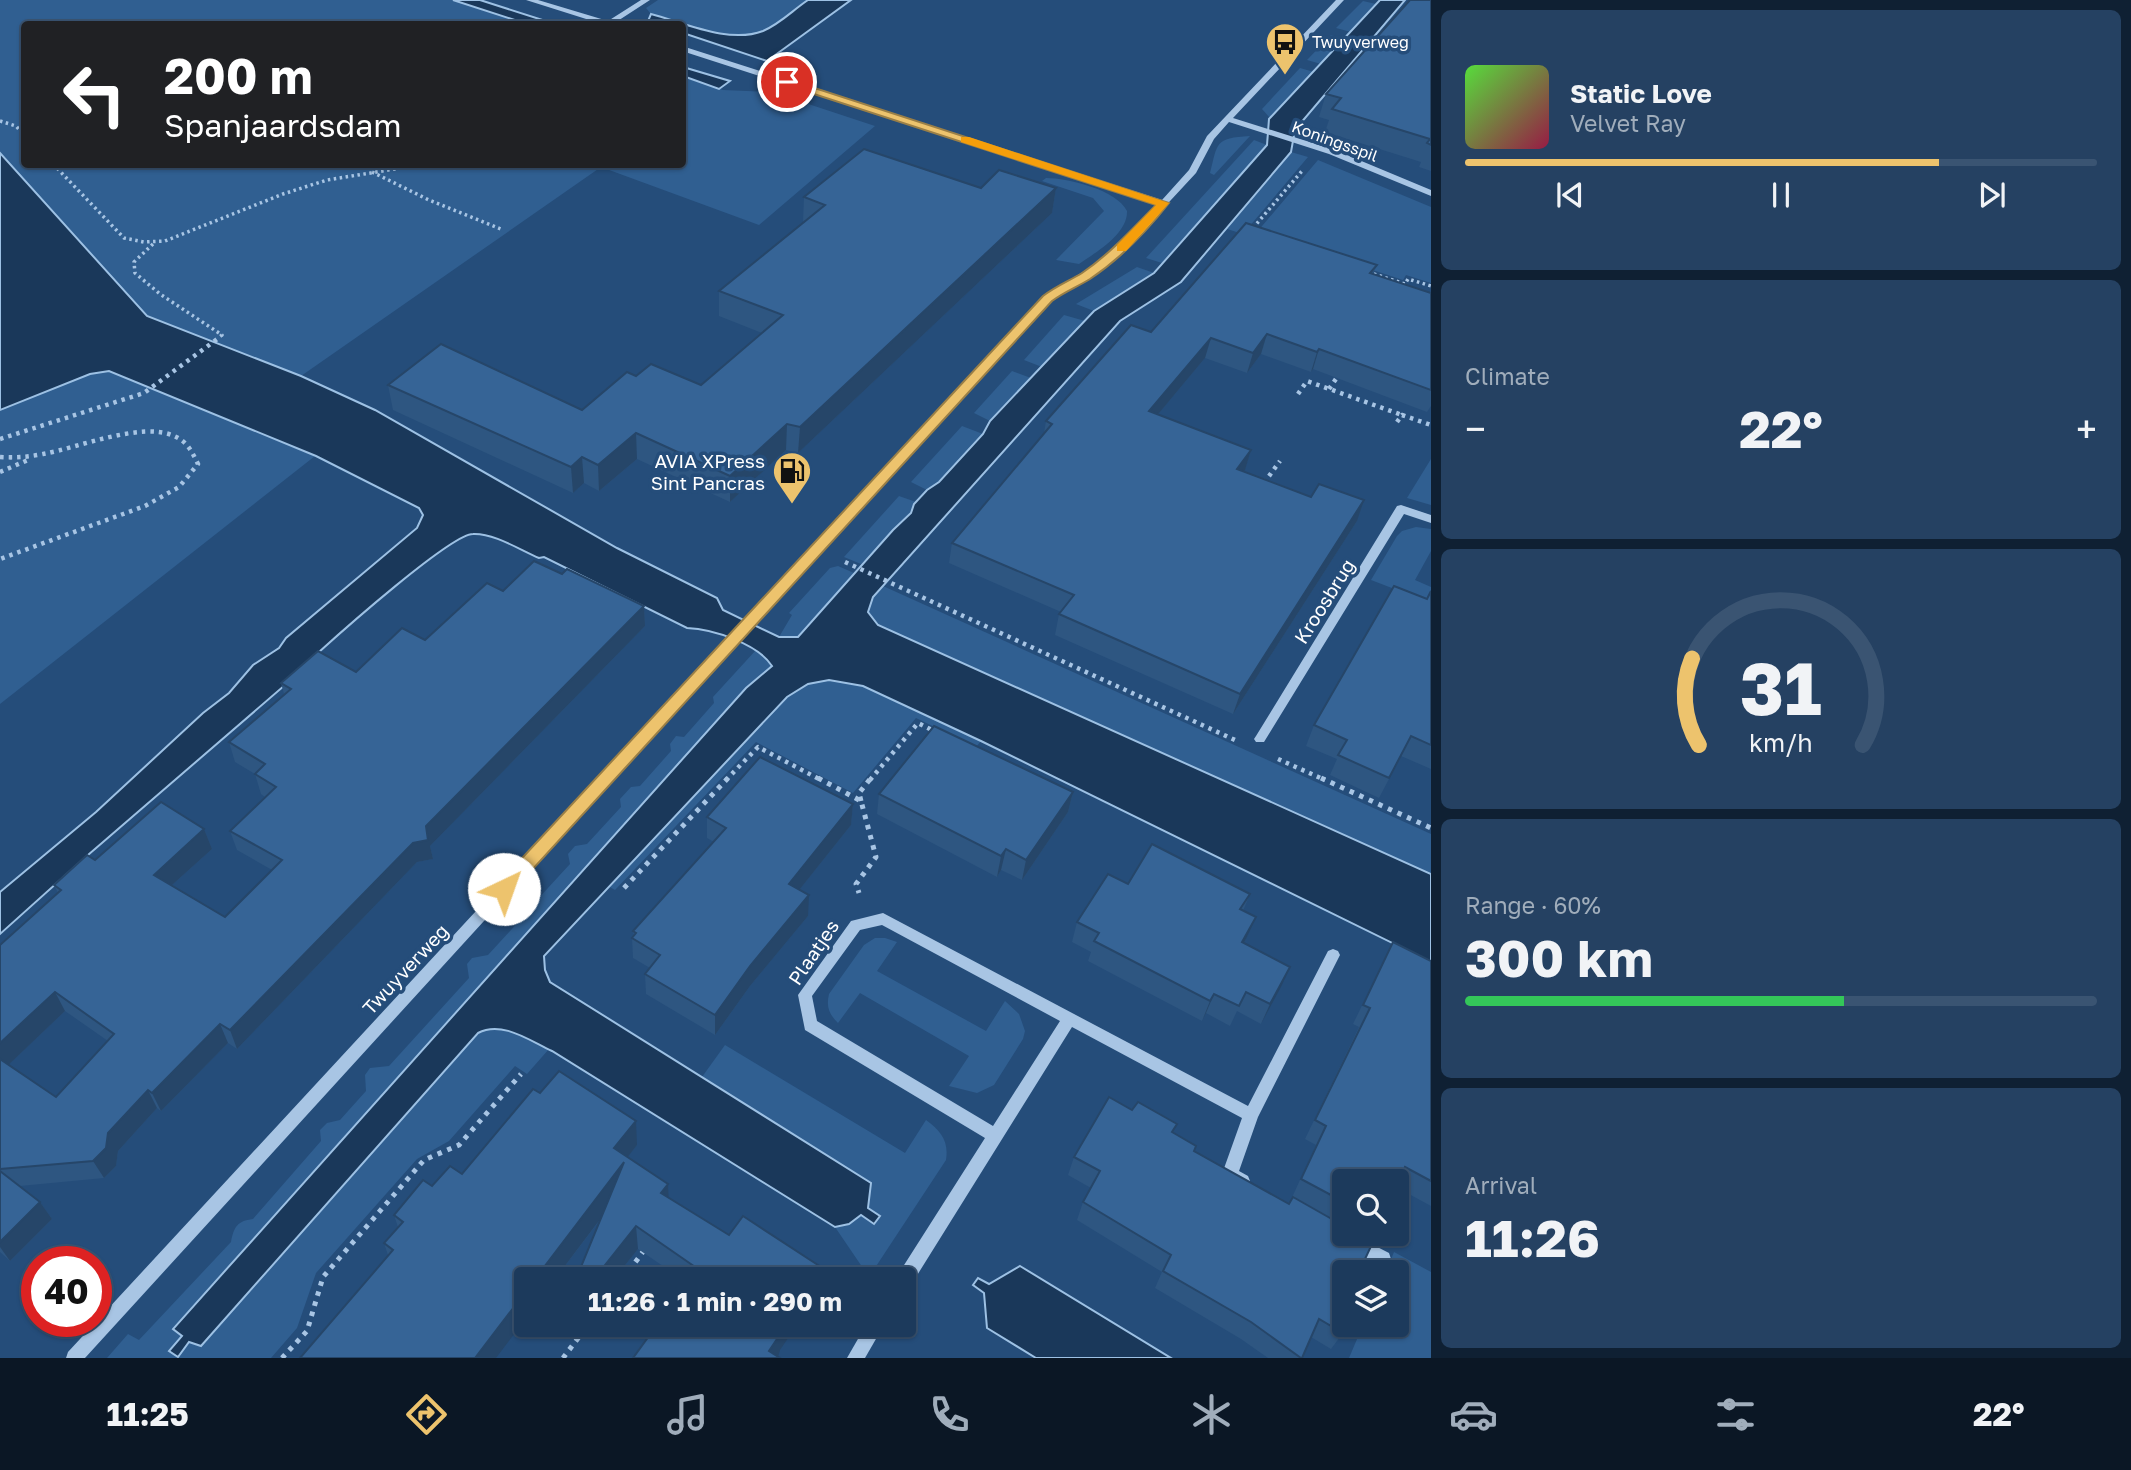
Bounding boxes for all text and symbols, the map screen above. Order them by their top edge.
bus stop icon: Twuyverweg [1264,21,1306,76]
place label: Twuyverweg [1312,32,1409,52]
text: 200 m [164,46,313,105]
icon: left [49,49,140,140]
pin [757,52,817,112]
icon: arrive [768,63,806,101]
text: Static Love [1570,78,1712,109]
text: Spanjaardsdam [164,106,402,144]
text: Velvet Ray [1570,109,1686,137]
street label: Koningsspil [1289,116,1381,166]
icon: previous [1551,176,1589,214]
icon: pause [1762,176,1800,214]
icon: next [1973,176,2011,214]
text: Climate [1465,362,1550,390]
text: 22° [1739,397,1823,459]
text: − [1465,406,1486,451]
text: + [2076,406,2097,451]
place label: AVIA XPress Sint Pancras [651,449,765,494]
fuel station icon: AVIA XPress Sint Pancras [771,450,813,505]
street label: Kroosbrug [1289,554,1359,648]
text: 31 [1740,644,1822,731]
text: km/h [1749,727,1813,758]
position arrow [467,852,541,926]
text: Range · 60% [1465,891,1601,919]
street label: Plaatjes [783,915,843,989]
street label: Twuyverweg [357,919,453,1019]
text: 300 km [1465,926,1653,988]
map controls [1332,1169,1409,1337]
button: search [1332,1169,1409,1246]
text: Arrival [1465,1171,1537,1199]
text: 11:26 [1465,1206,1600,1268]
speed limit sign: 40 [21,1246,112,1337]
button: layers [1332,1260,1409,1337]
text: 11:26 · 1 min · 290 m [588,1286,842,1317]
icon: directions [402,1390,451,1439]
icon: music [663,1390,712,1439]
icon: phone [925,1390,974,1439]
icon: climate [1187,1390,1236,1439]
icon: car [1449,1390,1498,1439]
icon: filters [1711,1390,1760,1439]
text: 11:25 [106,1395,189,1433]
text: 22° [1973,1395,2024,1433]

